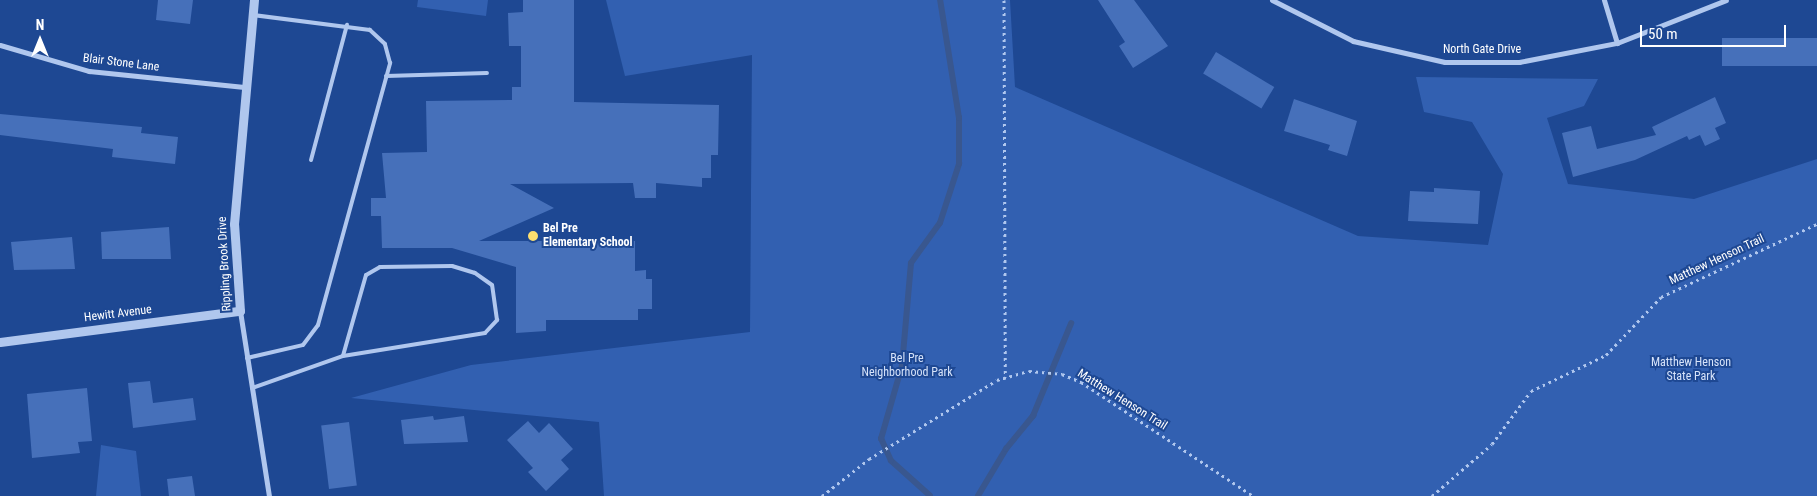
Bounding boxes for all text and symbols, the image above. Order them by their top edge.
north arrow [15,15,65,65]
scale bar [1642,15,1788,47]
text: N [36,17,44,33]
text: 50 m [1648,25,1678,43]
street label: North Gate Drive [1443,43,1521,57]
street label: Blair Stone Lane [82,51,160,75]
street label: Rippling Brook Drive [215,216,235,312]
place label: Bel Pre Elementary School [543,222,633,250]
marker: Bel Pre Elementary School [527,230,539,242]
street label: Matthew Henson Trail [1667,232,1767,288]
street label: Hewitt Avenue [83,303,153,325]
park label: Bel Pre Neighborhood Park [861,352,953,380]
park label: Matthew Henson State Park [1651,356,1731,384]
street label: Matthew Henson Trail [1074,367,1170,433]

